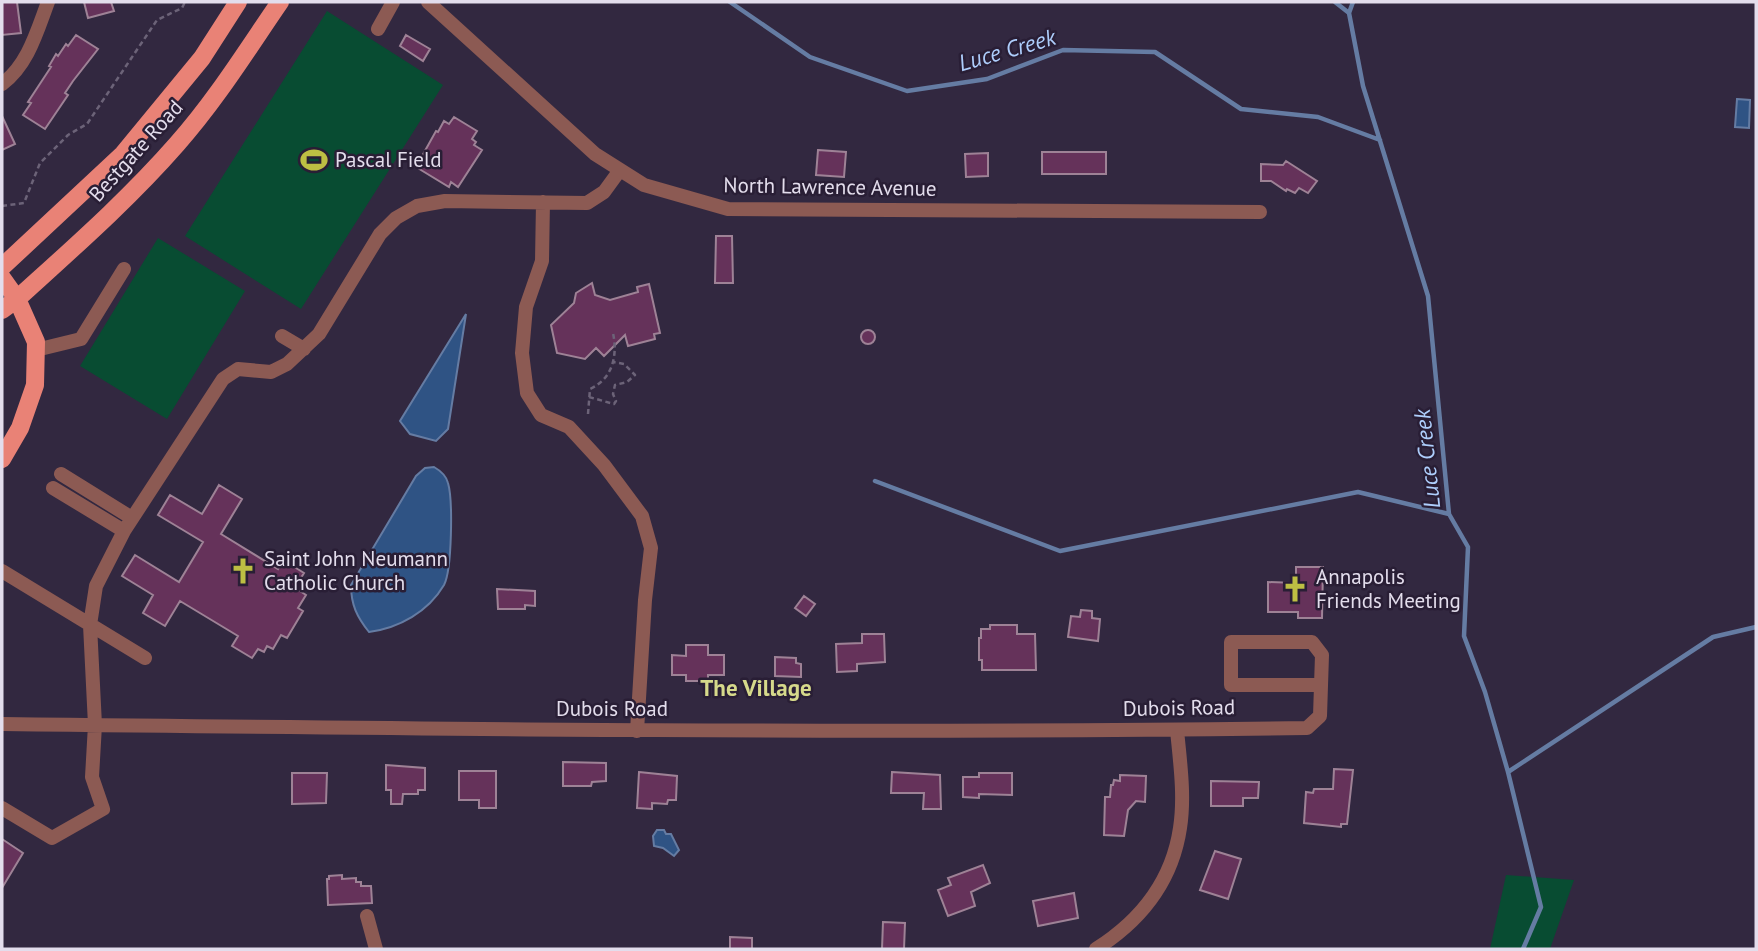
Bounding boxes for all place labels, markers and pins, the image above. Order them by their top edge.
sports icon: Pascal Field [299,145,329,175]
place label: Pascal Field [335,146,441,173]
place label: Saint John Neumann Catholic Church [264,545,448,596]
church icon: Saint John Neumann Catholic Church [228,556,258,586]
place label: Annapolis Friends Meeting [1316,563,1461,614]
church icon: Annapolis Friends Meeting [1280,574,1310,604]

